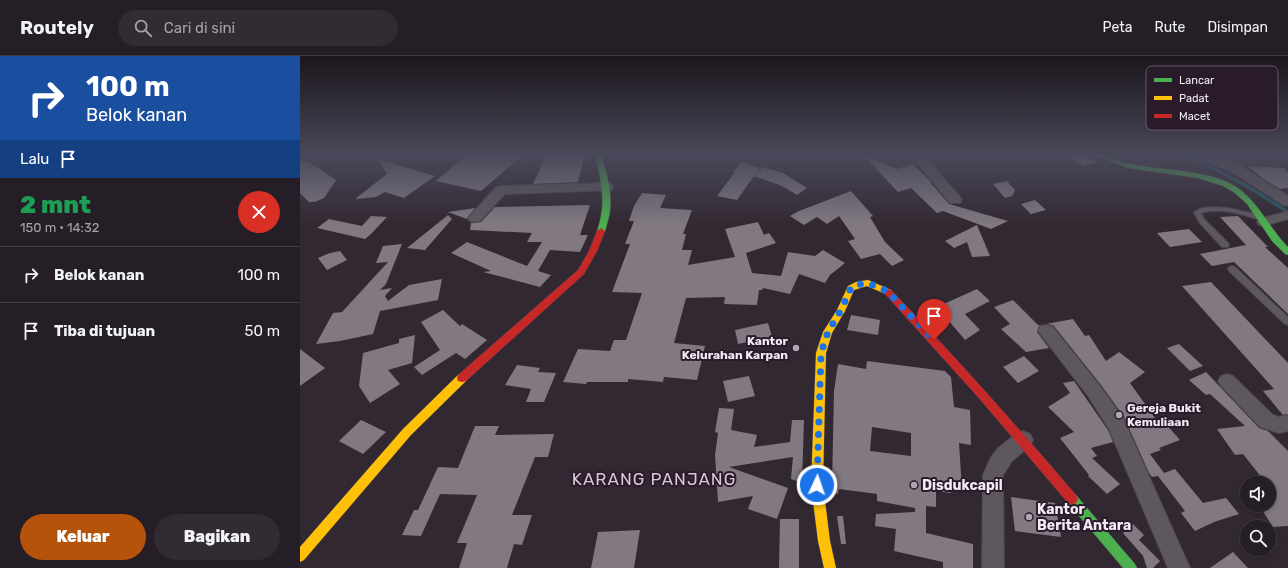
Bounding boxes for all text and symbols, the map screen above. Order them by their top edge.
search box [118,10,398,46]
text: Routely [20,16,94,39]
icon: search [132,17,154,39]
text: Cari di sini [164,19,235,37]
text: Peta [1103,19,1133,36]
text: Rute [1155,19,1185,36]
text: Disimpan [1207,19,1268,36]
legend [1146,66,1278,130]
text: 100 m [86,70,170,103]
icon: right [20,72,72,124]
text: Lancar [1179,74,1215,87]
text: Padat [1179,92,1210,105]
text: Belok kanan [86,104,187,126]
text: Macet [1179,110,1211,123]
icon: arrive [57,148,79,170]
text: Lalu [20,150,49,168]
text: 2 mnt [20,191,91,219]
button: close [238,191,280,233]
text: 150 m · 14:32 [20,220,99,235]
icon: right [20,264,42,286]
text: Belok kanan [54,266,144,284]
text: 100 m [238,266,280,284]
pin [917,299,951,340]
icon: arrive [923,305,945,327]
icon: arrive [20,320,42,342]
text: Tiba di tujuan [54,322,155,340]
text: 50 m [245,322,280,340]
place label: Kantor Kelurahan Karpan [682,334,789,362]
marker: Kantor Kelurahan Karpan [791,343,801,353]
place label: Gereja Bukit Kemuliaan [1127,401,1201,429]
marker: Gereja Bukit Kemuliaan [1114,410,1124,420]
position arrow [796,464,838,506]
district label: KARANG PANJANG [572,469,736,489]
map controls [1240,476,1276,556]
button: sound [1240,476,1276,512]
place label: Disdukcapil [922,477,1003,494]
marker: Disdukcapil [909,480,919,490]
place label: Kantor Berita Antara [1037,501,1131,534]
marker: Kantor Berita Antara [1024,512,1034,522]
button: Keluar [20,514,146,560]
button: Bagikan [154,514,280,560]
button: search [1240,520,1276,556]

